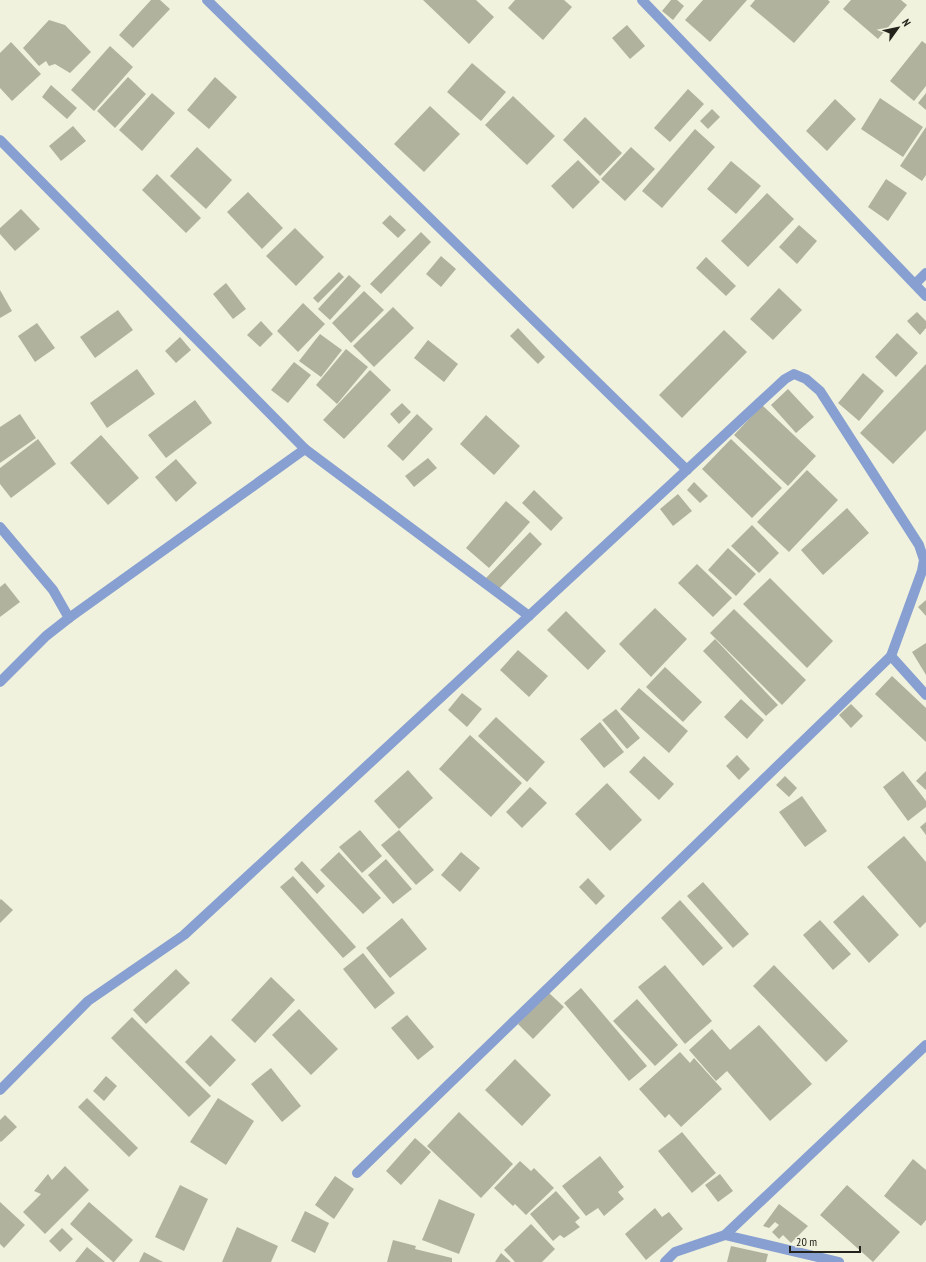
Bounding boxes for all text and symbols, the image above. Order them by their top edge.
north arrow [878,8,918,48]
text: N [899,16,914,29]
scale bar [790,1228,860,1254]
text: 20 m [796,1234,817,1249]

